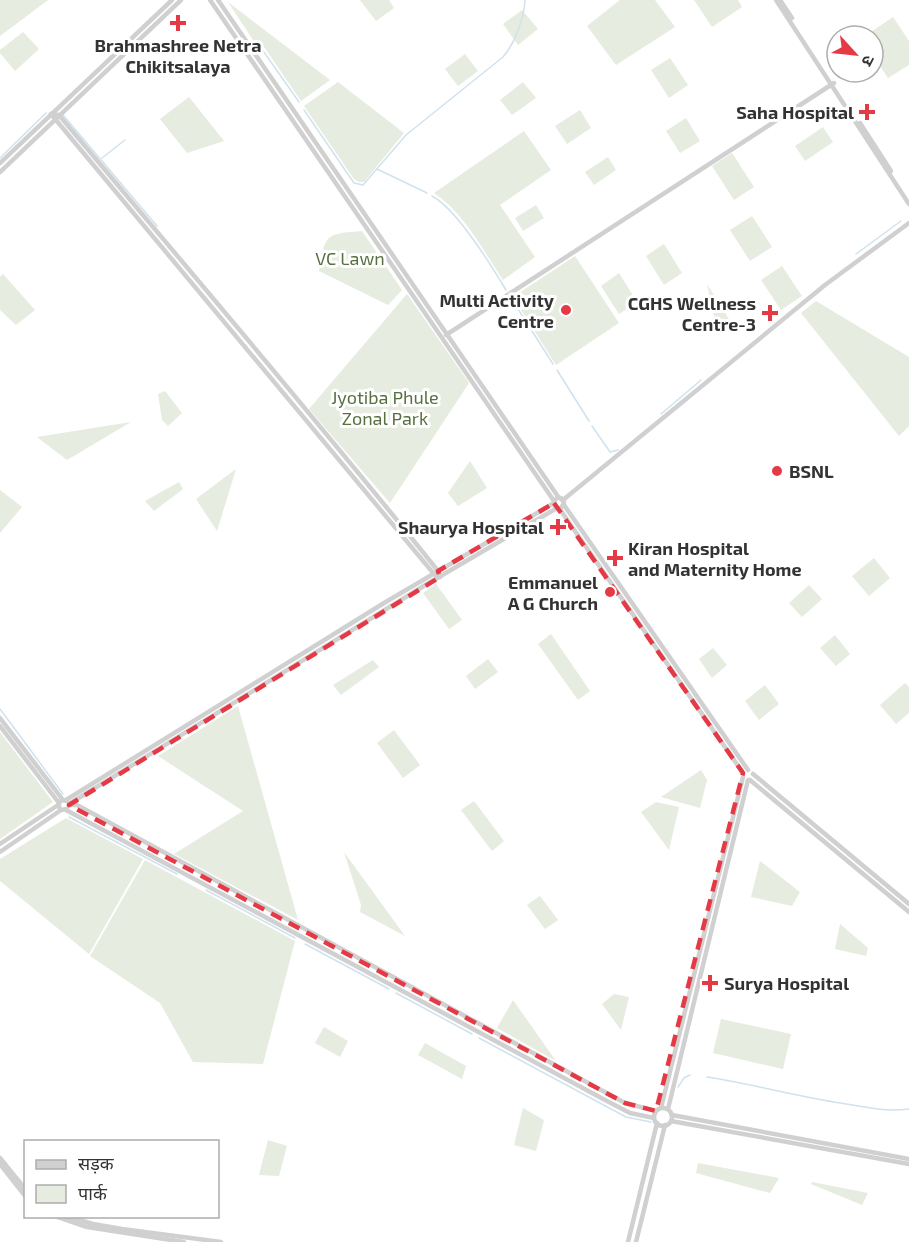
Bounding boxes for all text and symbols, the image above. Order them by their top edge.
marker: Brahmashree Netra Chikitsalaya [169,14,187,32]
north arrow [825,24,885,84]
place label: Brahmashree Netra Chikitsalaya [95,34,261,77]
text: उ [858,53,879,70]
place label: Saha Hospital [736,101,854,123]
marker: Saha Hospital [858,103,876,121]
park label: VC Lawn [315,247,385,269]
place label: Multi Activity Centre [439,289,555,332]
place label: CGHS Wellness Centre-3 [628,292,756,335]
marker: Multi Activity Centre [559,303,573,317]
marker: CGHS Wellness Centre-3 [761,304,779,322]
park label: Jyotiba Phule Zonal Park [331,386,439,429]
place label: BSNL [789,460,834,482]
marker: BSNL [770,464,784,478]
place label: Shaurya Hospital [398,516,544,538]
marker: Shaurya Hospital [549,518,567,536]
place label: Kiran Hospital and Maternity Home [628,537,802,580]
marker: Kiran Hospital and Maternity Home [606,549,624,567]
place label: Emmanuel A G Church [508,571,598,614]
marker: Emmanuel A G Church [603,585,617,599]
place label: Surya Hospital [724,972,849,994]
marker: Surya Hospital [701,974,719,992]
legend [24,1140,219,1218]
text: सड़क [78,1152,115,1174]
text: पार्क [78,1182,108,1204]

